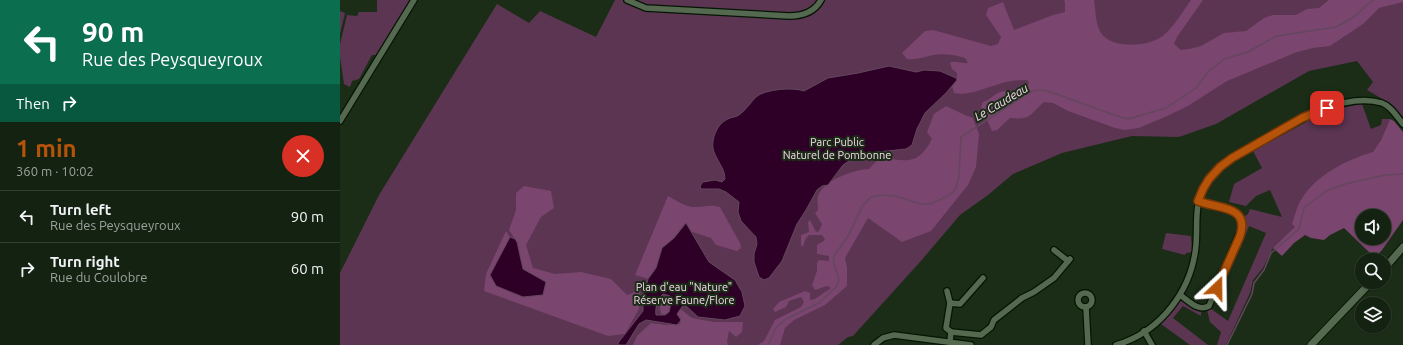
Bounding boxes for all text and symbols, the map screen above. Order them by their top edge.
icon: left [16,16,68,68]
text: 90 m [82,16,144,47]
text: Rue des Peysqueyroux [82,49,263,69]
water label: Le Caudeau [972,81,1031,123]
pin [1310,91,1344,125]
icon: right [58,92,80,114]
text: Then [16,95,50,112]
icon: arrive [1316,97,1338,119]
text: 1 min [16,135,77,162]
button: close [282,135,324,177]
park label: Parc Public Naturel de Pombonne [783,136,891,161]
text: 360 m · 10:02 [16,164,94,178]
text: Turn left [50,201,111,218]
icon: left [16,206,38,228]
text: 90 m [291,208,324,225]
map controls [1355,209,1391,333]
button: sound [1355,209,1391,245]
text: Rue des Peysqueyroux [50,218,181,232]
text: Turn right [50,253,120,270]
button: search [1355,253,1391,289]
icon: right [16,258,38,280]
text: 60 m [291,260,324,277]
position arrow [1196,267,1238,309]
text: Rue du Coulobre [50,270,147,284]
park label: Plan d'eau "Nature" Réserve Faune/Flore [633,281,735,306]
button: layers [1355,297,1391,333]

